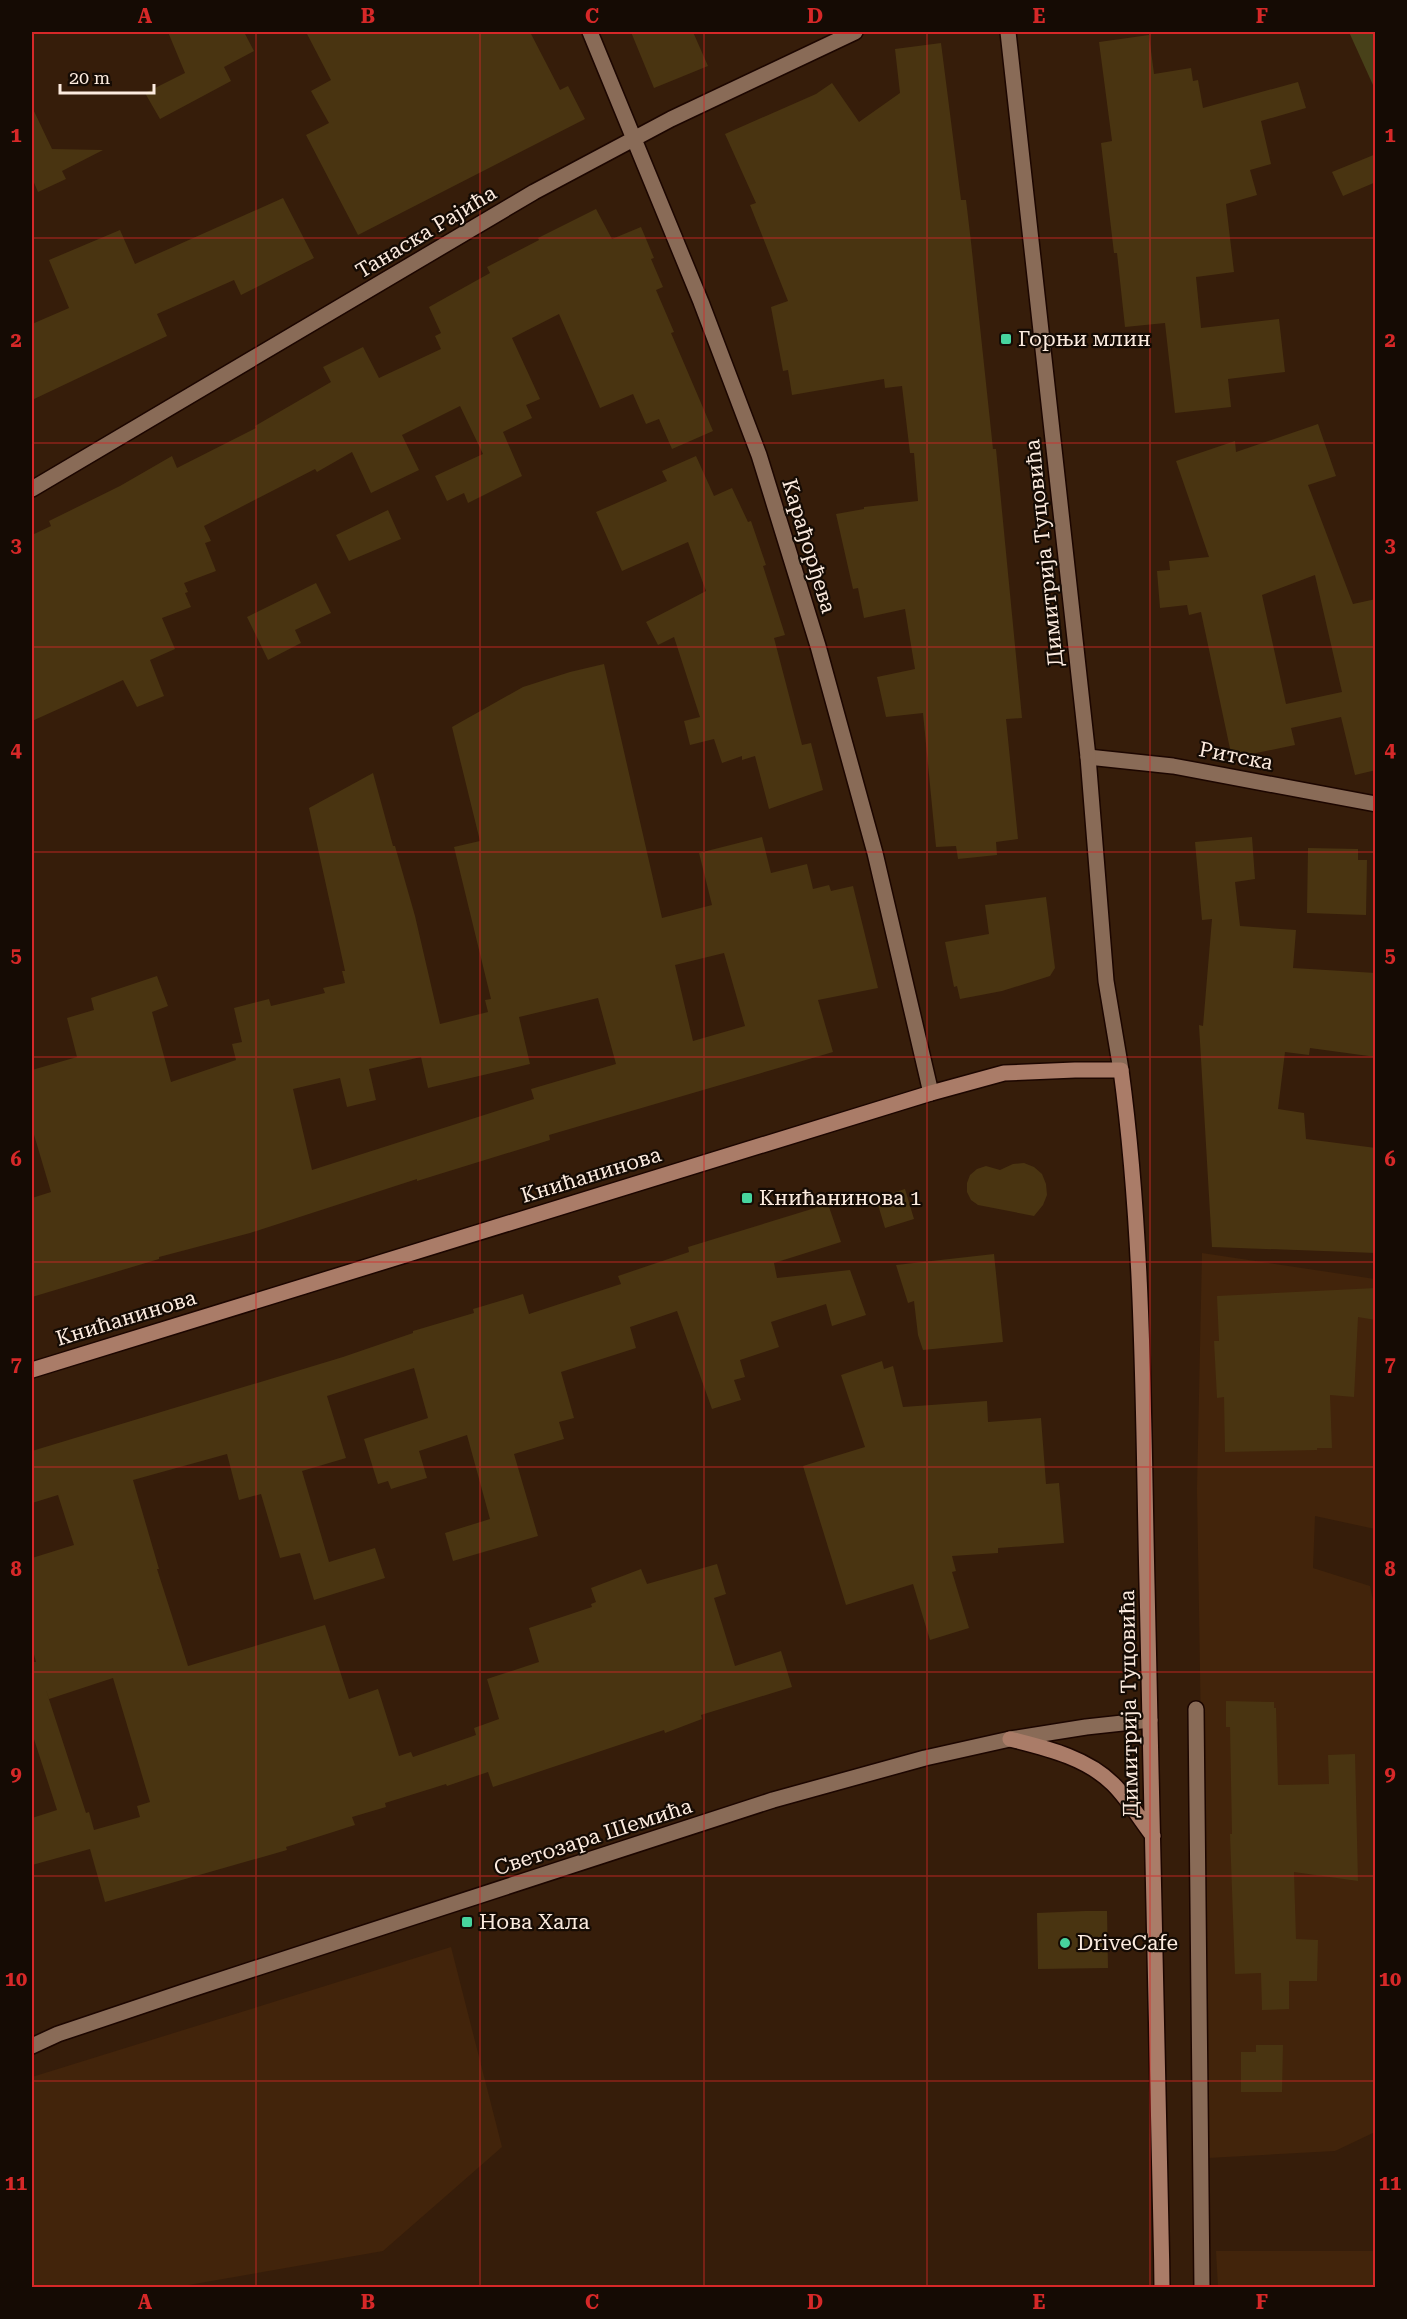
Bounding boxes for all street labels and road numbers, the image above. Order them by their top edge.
street label: Танаска Рајића [351,180,501,283]
street label: Димитрија Туцовића [1020,438,1068,668]
street label: Карађорђева [777,476,841,617]
street label: Ритска [1197,737,1276,775]
street label: Книћанинова [518,1142,665,1208]
street label: Книћанинова [53,1285,200,1351]
street label: Димитрија Туцовића [1115,1589,1143,1818]
street label: Светозара Шемића [491,1793,696,1880]

